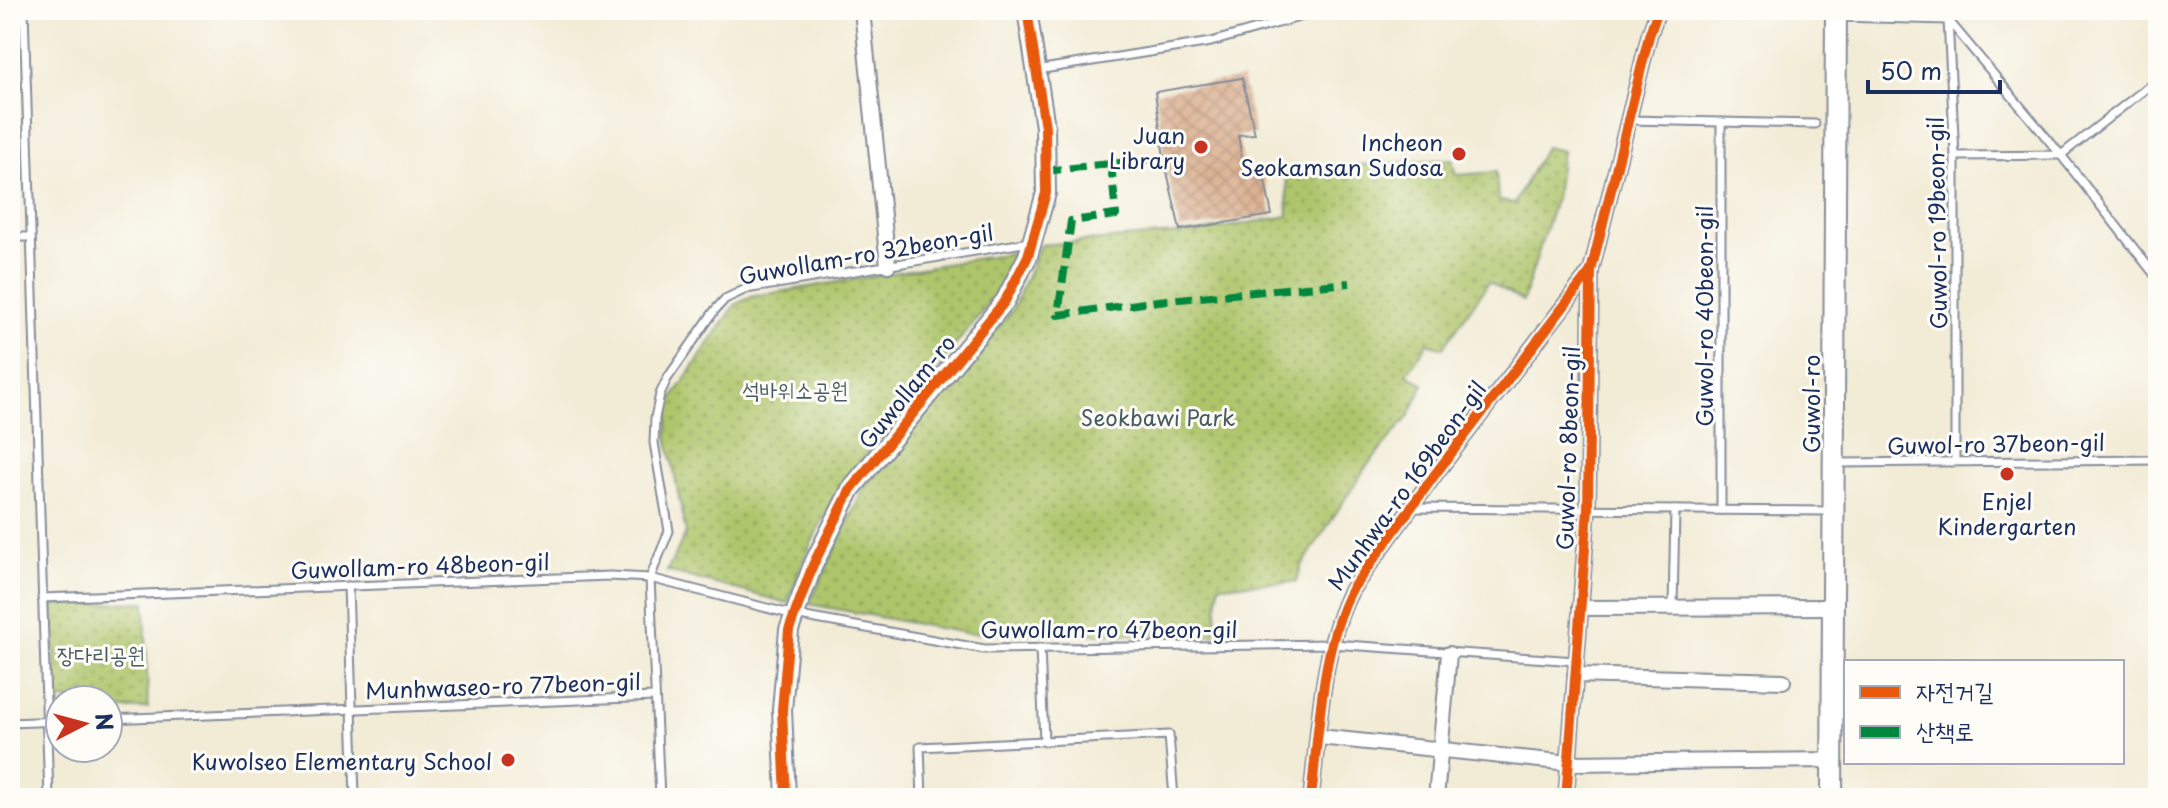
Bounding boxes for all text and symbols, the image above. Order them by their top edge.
scale bar [1868,44,2000,94]
text: 50 m [1880,52,1942,88]
street label: Guwol-ro 19beon-gil [1918,116,1954,330]
place label: Juan Library [1109,118,1185,176]
place label: Incheon Seokamsan Sudosa [1241,125,1443,183]
marker: Juan Library [1192,138,1210,156]
marker: Incheon Seokamsan Sudosa [1450,145,1468,163]
street label: Guwol-ro 40beon-gil [1687,205,1720,427]
street label: Guwollam-ro 32beon-gil [736,214,996,292]
street label: Guwollam-ro [850,327,962,455]
street label: Guwol-ro 8beon-gil [1547,345,1587,551]
street label: Guwol-ro [1794,355,1827,453]
park label: 석바위소공원 [742,372,848,405]
street label: Munhwa-ro 169beon-gil [1319,373,1493,597]
park label: Seokbawi Park [1081,400,1235,433]
street label: Guwol-ro 37beon-gil [1887,425,2105,461]
marker: Enjel Kindergarten [1998,465,2016,483]
place label: Enjel Kindergarten [1938,484,2076,542]
street label: Guwollam-ro 48beon-gil [290,544,550,586]
street label: Guwollam-ro 47beon-gil [980,612,1238,645]
park label: 장다리공원 [57,637,145,670]
legend [1844,660,2124,764]
street label: Munhwaseo-ro 77beon-gil [365,664,641,706]
text: 자전거길 [1916,672,1993,708]
north arrow [44,684,124,764]
text: N [88,711,123,732]
text: 산책로 [1916,712,1974,748]
place label: Kuwolseo Elementary School [192,744,492,777]
marker: Kuwolseo Elementary School [499,751,517,769]

